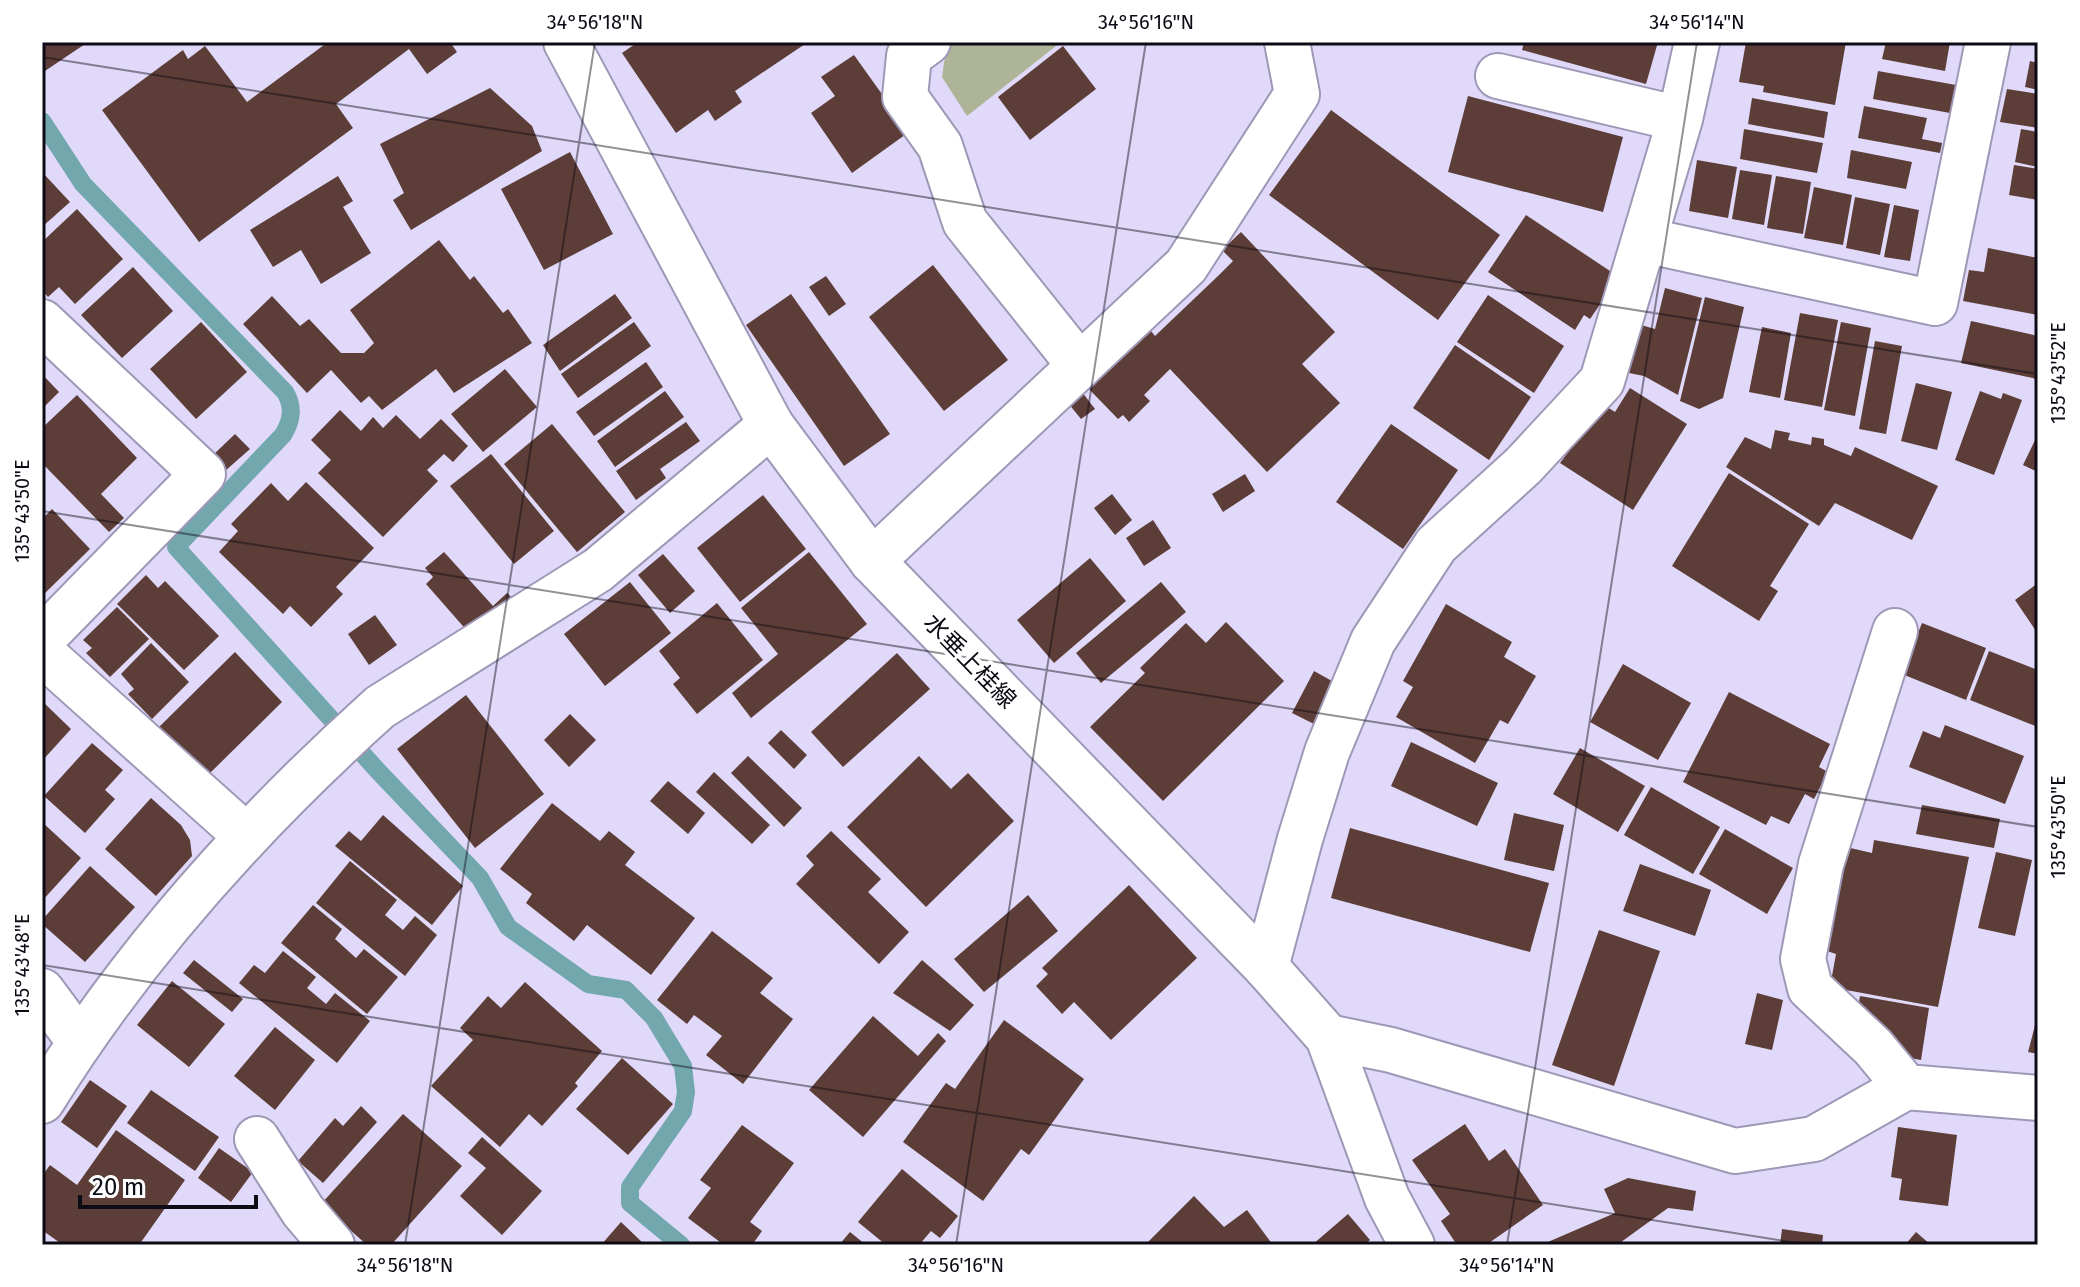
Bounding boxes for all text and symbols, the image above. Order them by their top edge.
text: 34°56'18"N [547,10,643,34]
text: 34°56'16"N [1098,10,1194,34]
text: 34°56'14"N [1649,10,1745,34]
text: 135°43'52"E [2046,322,2070,424]
text: 135°43'50"E [10,459,34,563]
street label: 水垂上桂線 [918,608,1022,714]
text: 135°43'50"E [2046,775,2070,879]
text: 135°43'48"E [10,914,34,1016]
scale bar [80,1159,256,1209]
text: 20 m [92,1173,144,1201]
text: 34°56'18"N [357,1253,453,1277]
text: 34°56'16"N [908,1253,1004,1277]
text: 34°56'14"N [1459,1253,1555,1277]

